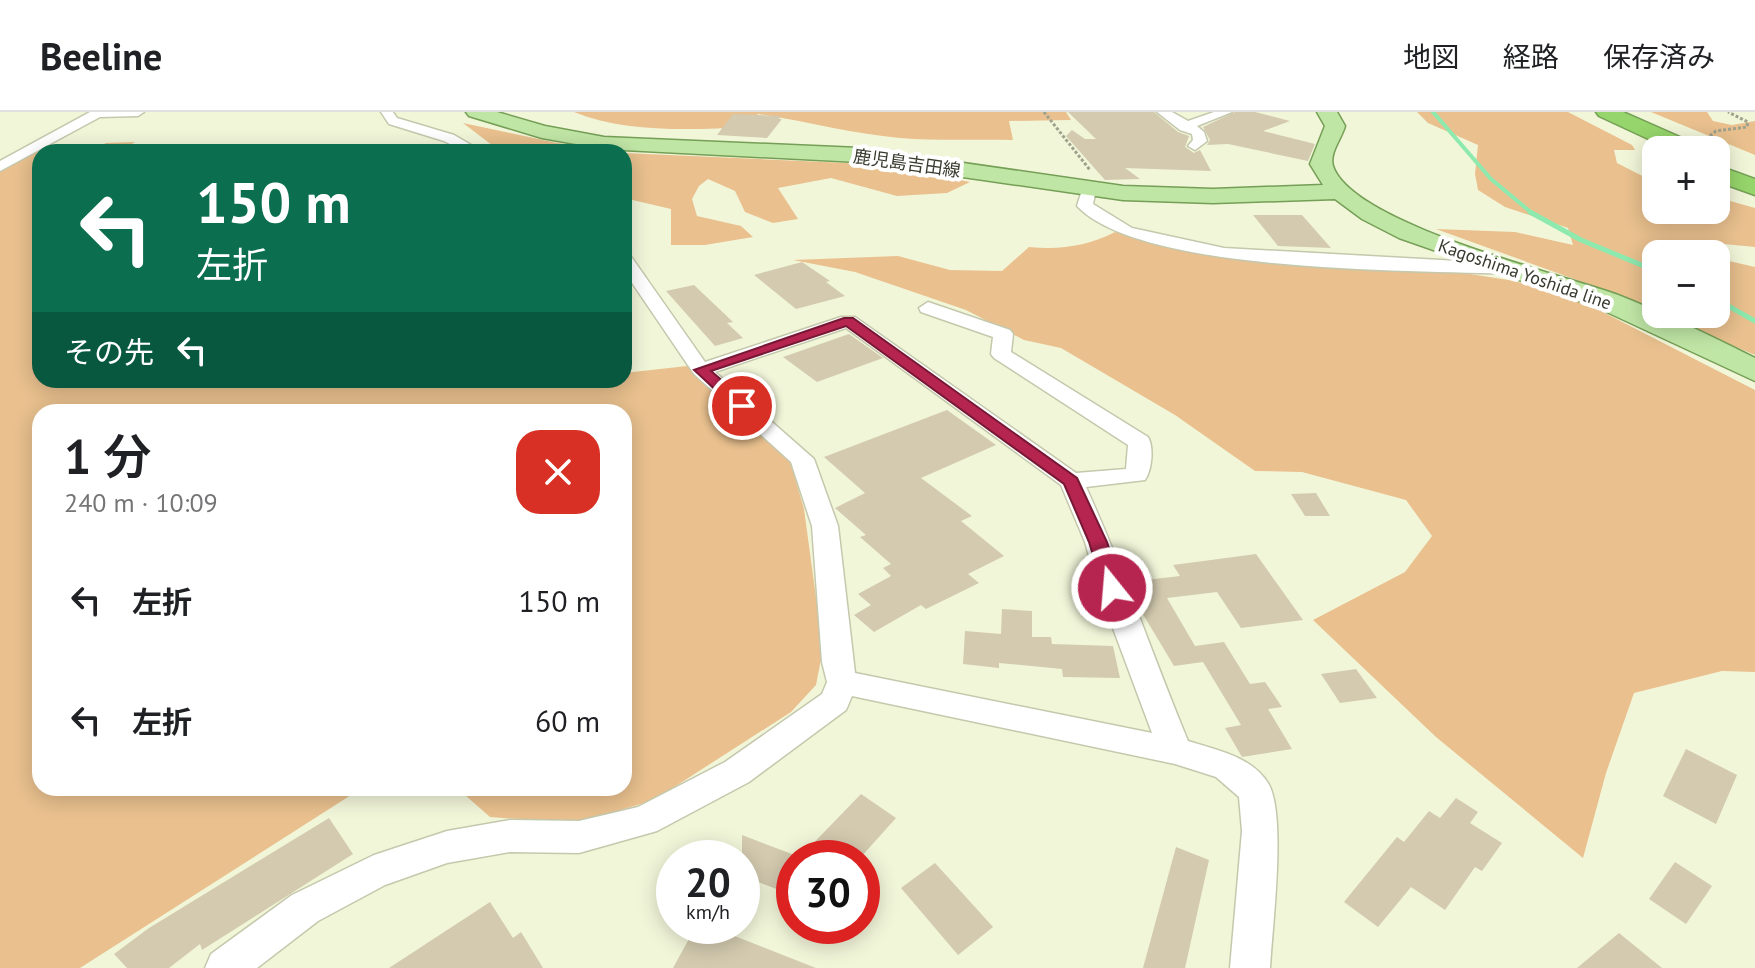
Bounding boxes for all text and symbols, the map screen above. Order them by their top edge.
text: Beeline [40,31,162,80]
text: 地図 [1403,38,1459,75]
text: 経路 [1503,38,1559,75]
text: 保存済み [1603,38,1715,75]
map controls [1642,136,1730,328]
button: + [1642,136,1730,224]
street label: 鹿児島吉田線 [852,144,962,182]
text: 150 m [196,166,351,238]
icon: left [64,176,168,280]
street label: Kagoshima Yoshida line [1435,234,1615,314]
button: − [1642,240,1730,328]
text: 左折 [196,241,268,288]
icon: left [170,328,214,372]
text: その先 [64,332,154,371]
pin [708,372,776,440]
icon: arrive [720,384,764,428]
text: 1 分 [64,425,151,487]
button: close [516,430,600,514]
text: 240 m · 10:09 [64,486,218,519]
position arrow [1070,546,1154,630]
icon: left [64,578,108,622]
text: 150 m [519,581,600,620]
text: 左折 [132,582,192,621]
icon: left [64,698,108,742]
text: 60 m [535,701,600,740]
text: 左折 [132,702,192,741]
speed limit sign: 30 [776,840,880,944]
text: 20 [685,856,731,908]
text: km/h [686,899,730,925]

